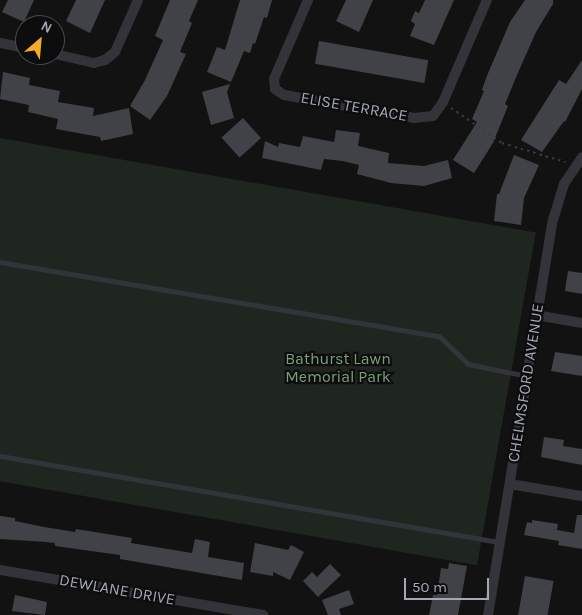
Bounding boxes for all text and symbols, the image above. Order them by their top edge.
north arrow [15,15,65,65]
text: N [38,17,55,37]
street label: ELISE TERRACE [299,88,409,126]
street label: CHELMSFORD AVENUE [504,302,548,464]
park label: Bathurst Lawn Memorial Park [285,349,391,387]
scale bar [407,568,492,600]
street label: DEWLANE DRIVE [58,570,176,610]
text: 50 m [412,578,447,596]

